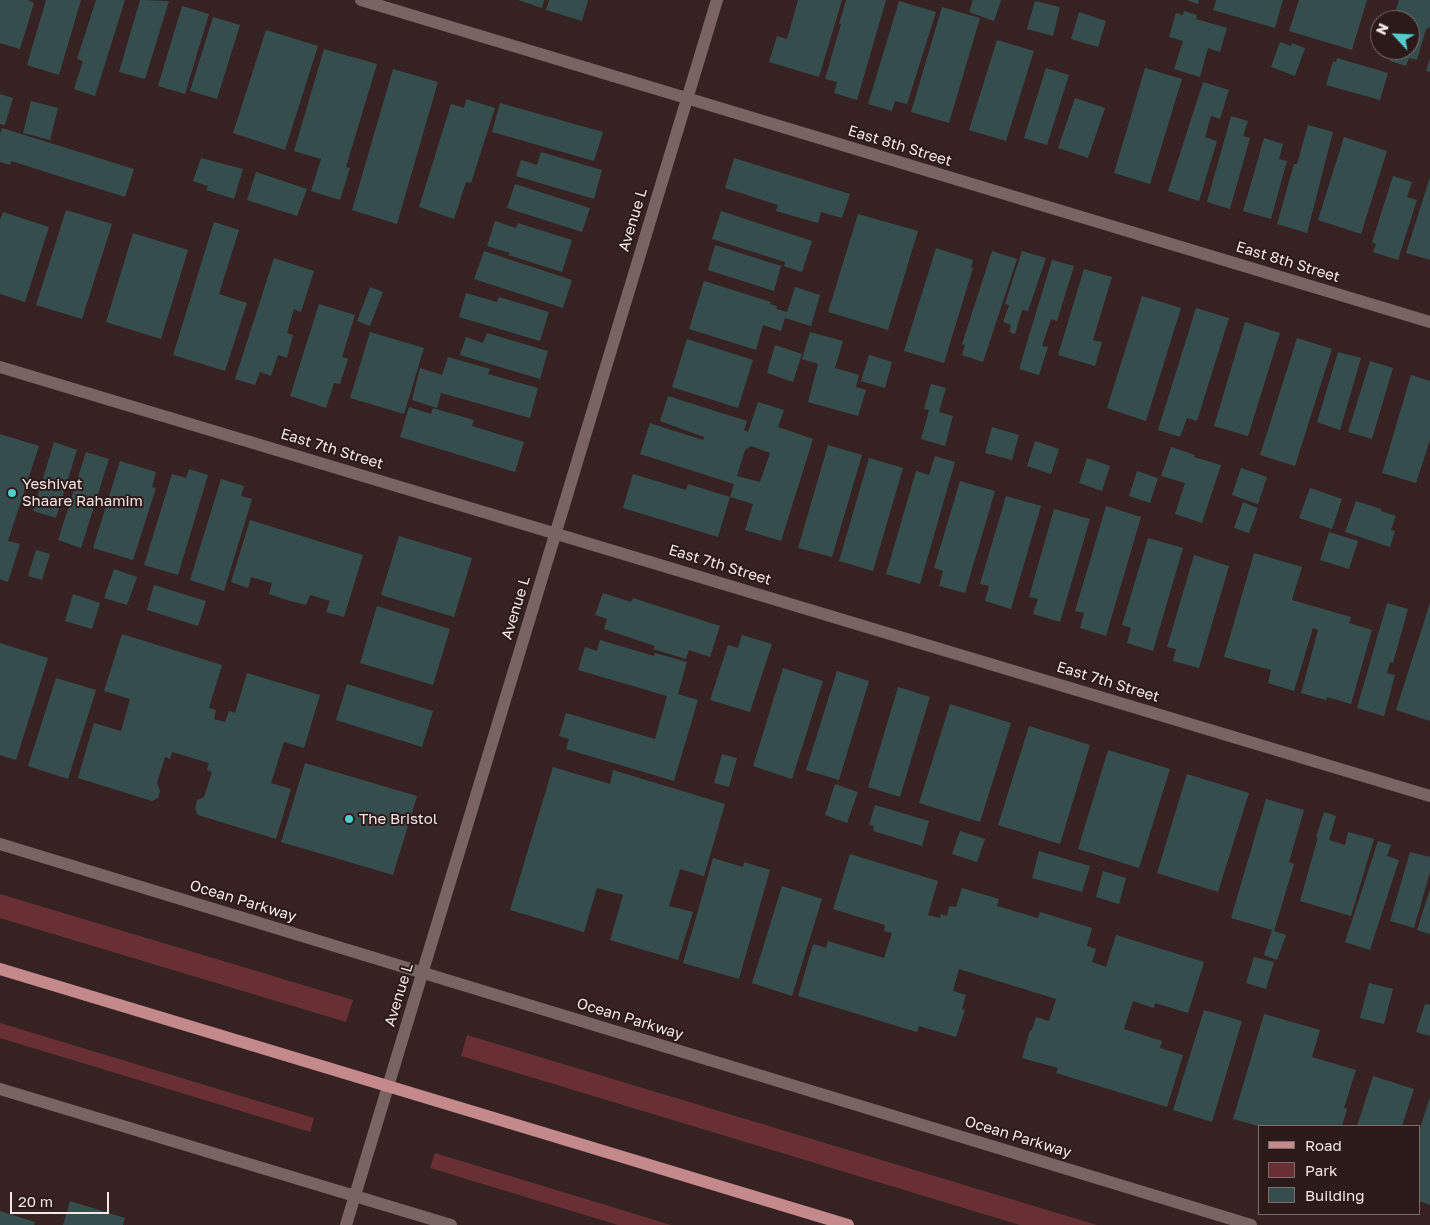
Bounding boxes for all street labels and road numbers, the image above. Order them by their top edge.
street label: East 8th Street [846,122,954,170]
street label: Avenue L [615,186,651,254]
street label: East 8th Street [1234,238,1342,286]
street label: East 7th Street [278,425,386,473]
street label: East 7th Street [666,541,774,589]
street label: Avenue L [498,574,534,642]
street label: East 7th Street [1054,658,1162,706]
street label: Ocean Parkway [188,876,298,926]
street label: Avenue L [381,961,417,1029]
street label: Ocean Parkway [575,994,685,1044]
street label: Ocean Parkway [963,1112,1073,1162]

